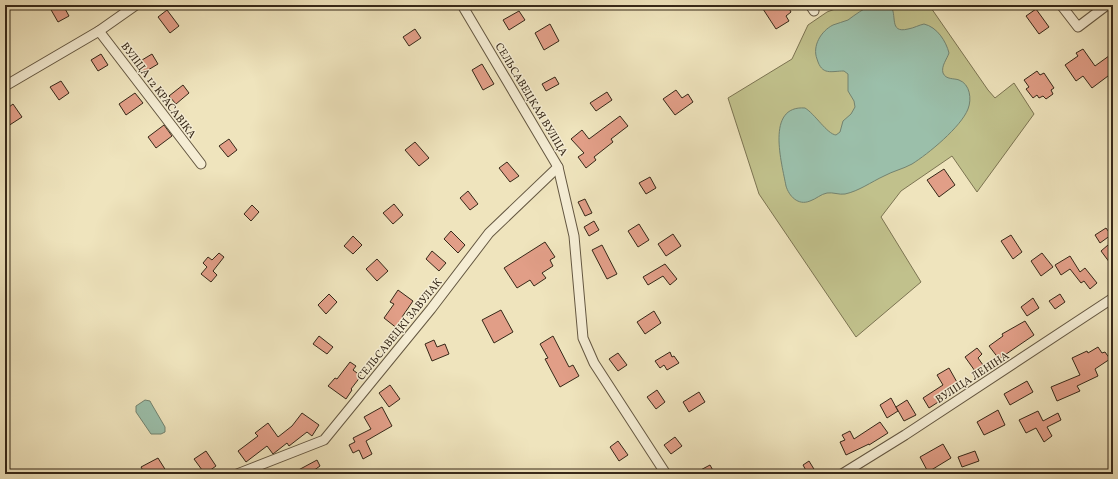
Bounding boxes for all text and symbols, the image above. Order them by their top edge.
street label: ВУЛІЦА 12 КРАСАВІКА [117,40,199,142]
street label: СЕЛЬСАВЕЦКАЯ ВУЛІЦА [491,40,571,160]
street label: СЕЛЬСАВЕЦКІ ЗАВУЛАК [354,275,446,384]
street label: ВУЛІЦА ЛЕНІНА [933,349,1013,408]

